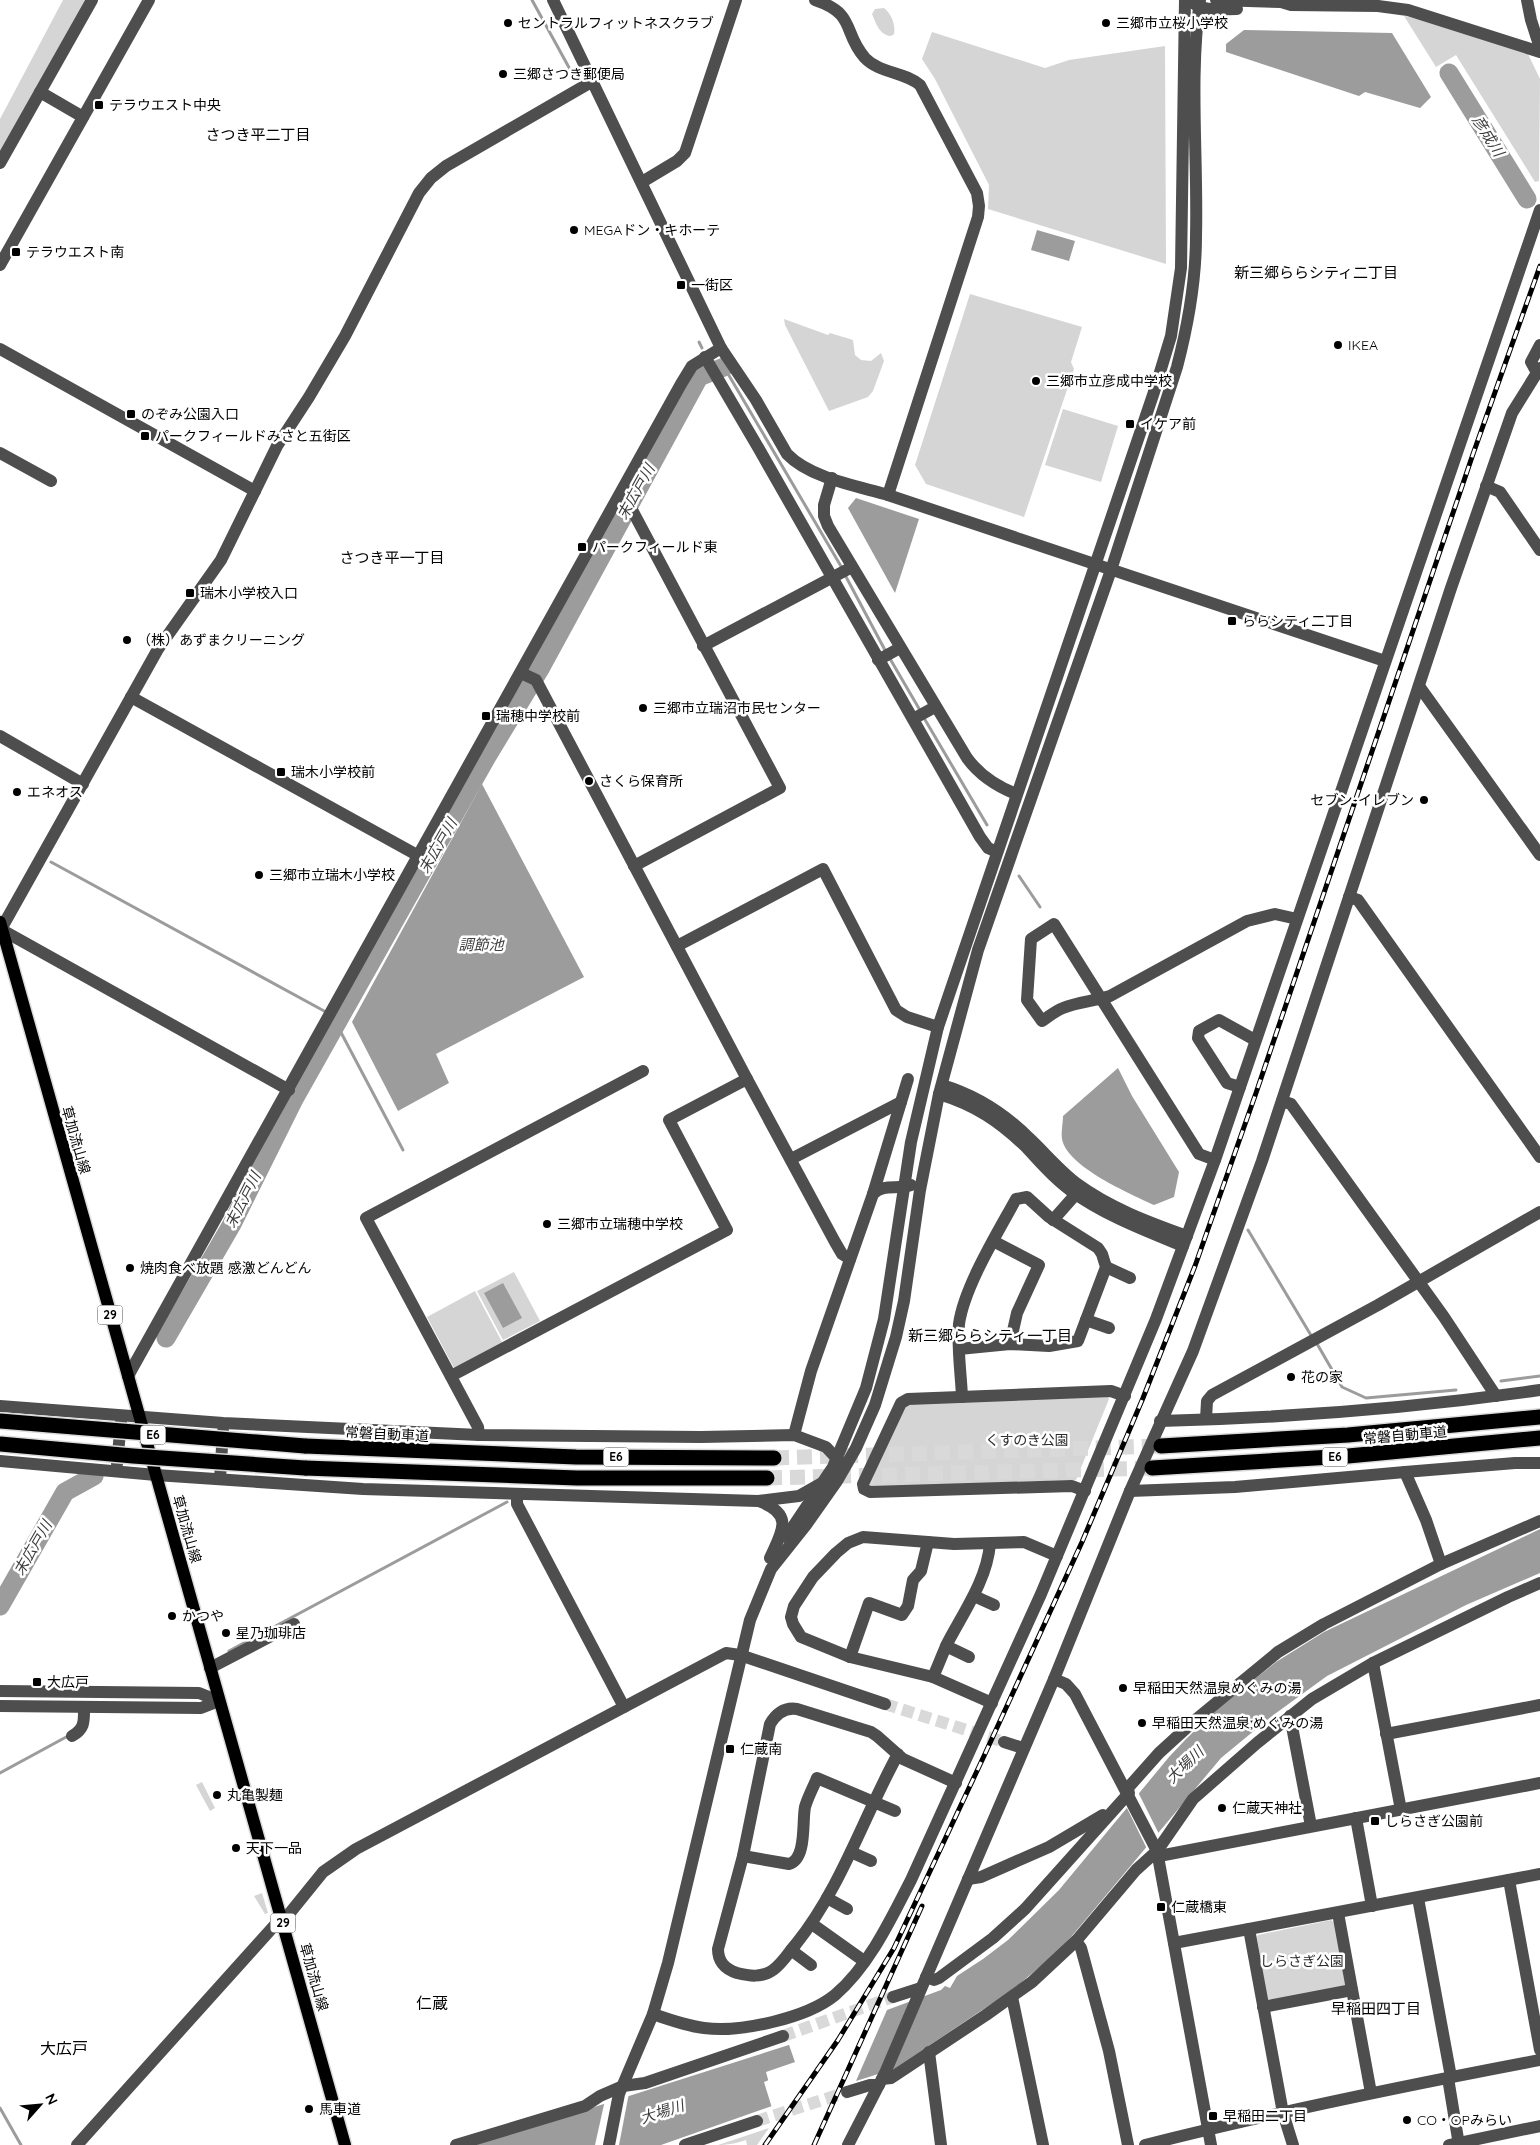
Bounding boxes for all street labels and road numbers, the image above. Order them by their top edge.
street label: 草加流山線 [58,1104,94,1176]
road number: 29 [98,1306,122,1324]
street label: 常磐自動車道 [1362,1422,1448,1448]
street label: 常磐自動車道 [345,1423,429,1445]
road number: E6 [140,1426,166,1444]
road number: E6 [604,1448,628,1466]
road number: E6 [1322,1448,1348,1466]
street label: 草加流山線 [169,1493,205,1565]
road number: 29 [270,1914,296,1932]
street label: 草加流山線 [296,1941,332,2013]

